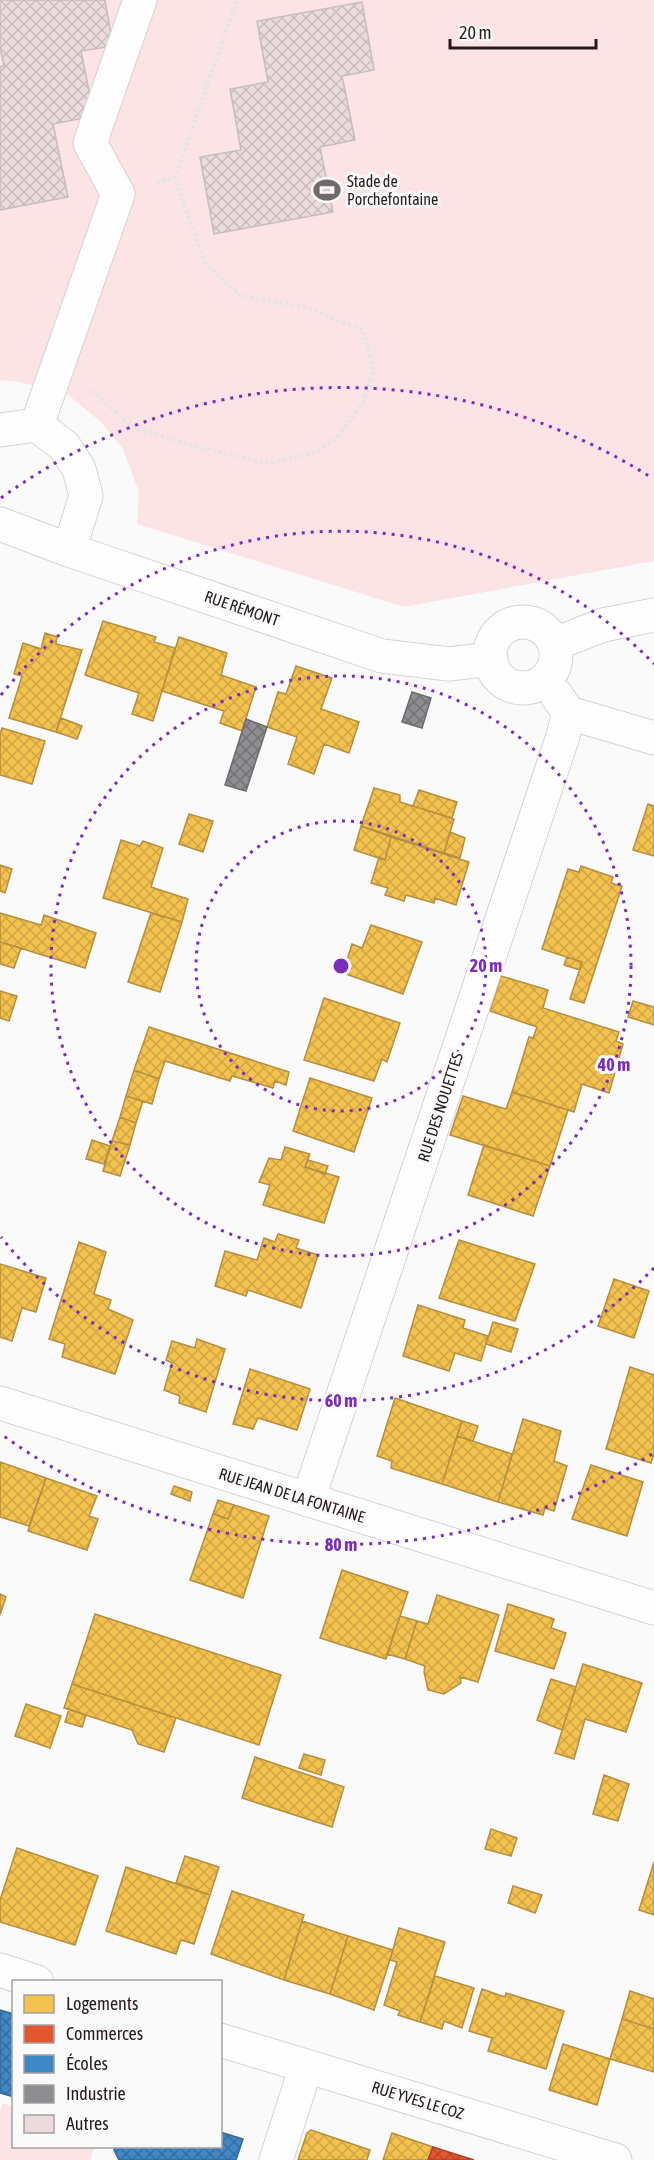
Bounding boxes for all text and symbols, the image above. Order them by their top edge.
scale bar [450,12,596,50]
text: 20 m [459,22,491,43]
place label: Stade de Porchefontaine [347,172,438,208]
sports icon: Stade de Porchefontaine [312,175,342,205]
street label: RUE RÉMONT [202,587,282,629]
text: 20 m [470,955,502,976]
centre of rings [331,956,351,976]
street label: RUE DES NOUETTES [414,1050,466,1164]
text: 40 m [597,1054,630,1075]
text: 60 m [325,1390,357,1411]
street label: RUE JEAN DE LA FONTAINE [217,1464,367,1526]
text: 80 m [325,1534,357,1555]
legend [12,1980,222,2148]
text: Logements [66,1993,138,2014]
text: Commerces [66,2023,143,2044]
text: Écoles [66,2053,108,2074]
street label: RUE YVES LE COZ [370,2077,466,2123]
text: Industrie [66,2083,126,2104]
text: Autres [66,2113,109,2134]

